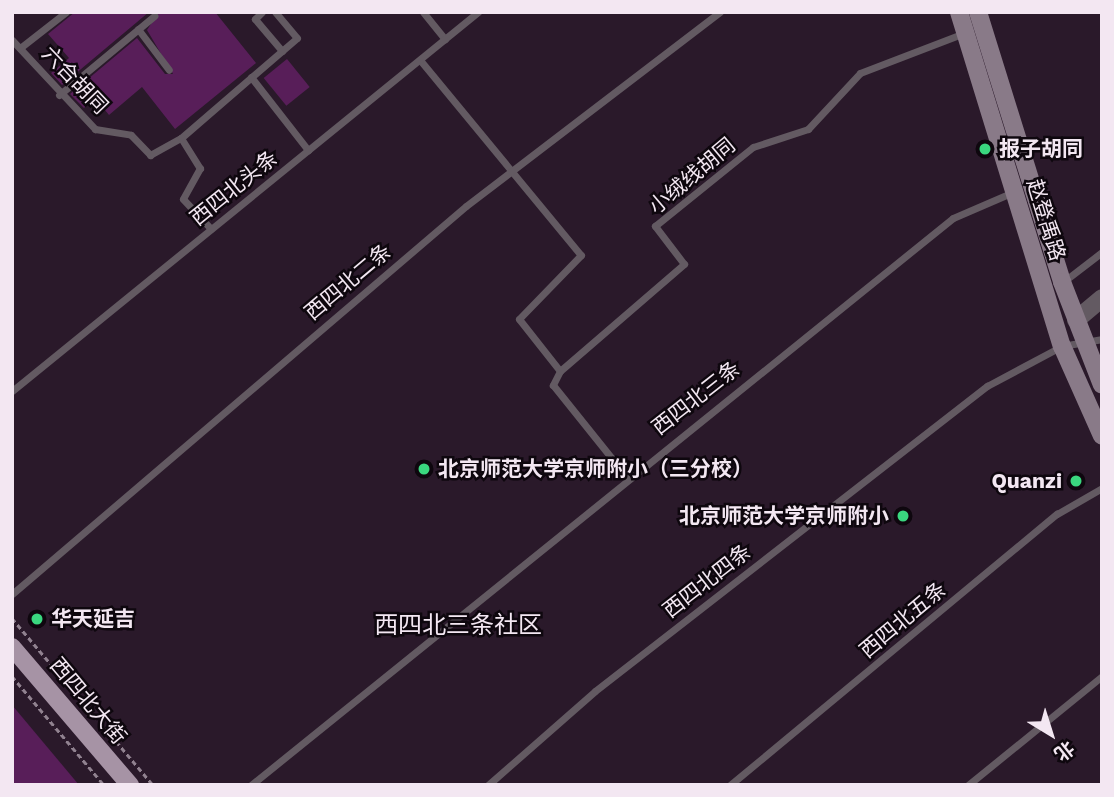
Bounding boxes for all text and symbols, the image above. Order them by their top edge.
street label: 六合胡同 [37,41,113,119]
street label: 小绒线胡同 [644,133,740,219]
place label: 报子胡同 [999,136,1083,162]
marker: 报子胡同 [977,141,993,157]
street label: 西四北头条 [185,145,283,231]
street label: 赵登禹路 [1022,176,1070,264]
street label: 西四北二条 [300,239,396,325]
street label: 西四北三条 [647,356,745,440]
place label: 北京师范大学京师附小（三分校） [438,456,753,482]
marker: 北京师范大学京师附小（三分校） [416,461,432,477]
place label: Quanzi [991,468,1062,494]
marker: Quanzi [1068,473,1084,489]
place label: 北京师范大学京师附小 [679,503,889,529]
marker: 北京师范大学京师附小 [895,508,911,524]
street label: 西四北四条 [658,539,756,623]
street label: 西四北五条 [855,577,951,663]
place label: 华天延吉 [51,606,135,632]
marker: 华天延吉 [29,611,45,627]
district label: 西四北三条社区 [374,612,542,640]
street label: 西四北大街 [45,653,131,749]
north arrow [1016,699,1086,769]
text: 北 [1050,736,1079,766]

